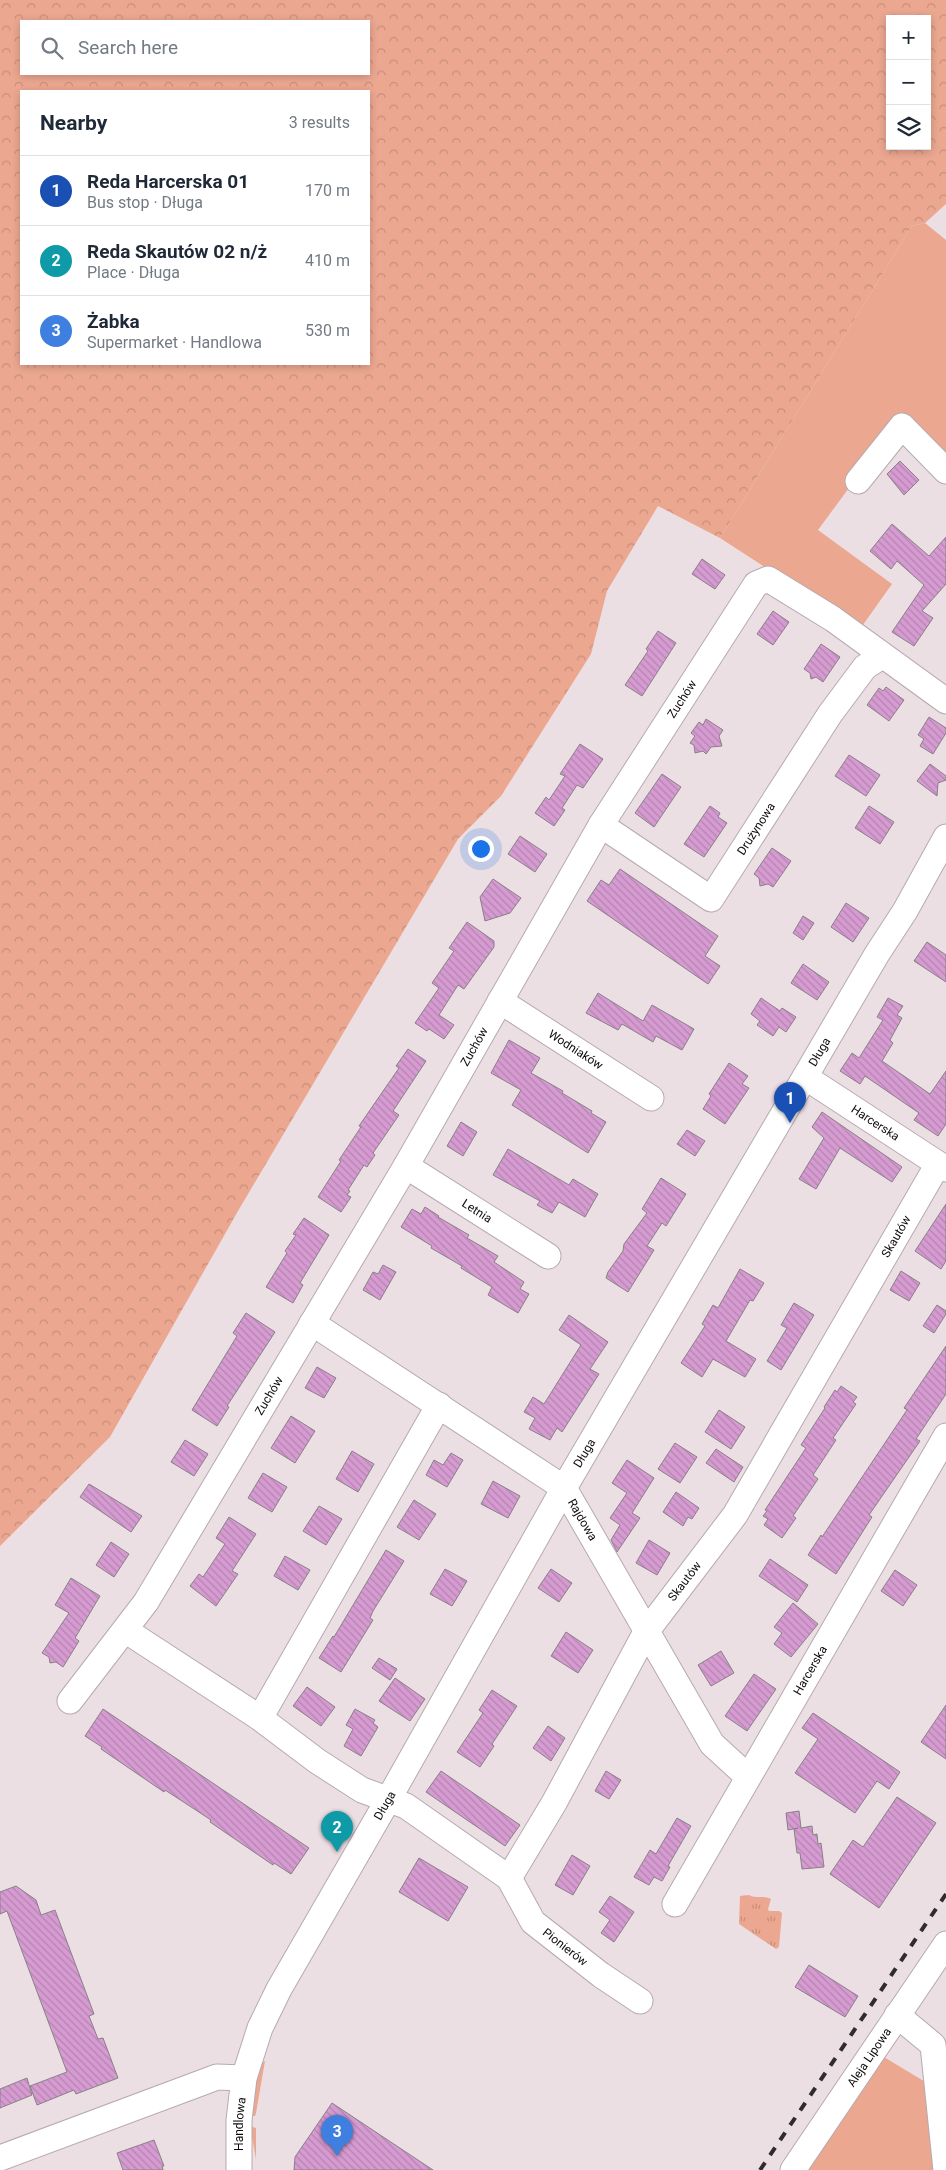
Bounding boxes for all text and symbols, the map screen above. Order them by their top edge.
map controls [886,15,931,150]
button: + [886,15,931,60]
search box [20,20,370,75]
icon: search [38,34,66,62]
text: Search here [78,36,178,59]
button: − [886,60,931,105]
button: layers [886,105,931,150]
text: Nearby [40,111,107,135]
text: 3 results [289,113,350,132]
text: Reda Harcerska 01 [87,170,249,193]
text: 1 [51,181,61,200]
text: 170 m [305,181,350,200]
text: Bus stop · Długa [87,193,203,212]
text: Reda Skautów 02 n/ż [87,240,267,263]
text: 2 [51,251,61,270]
text: 410 m [305,251,350,270]
text: Place · Długa [87,263,180,282]
text: Żabka [87,310,140,333]
text: 3 [51,321,61,340]
text: 530 m [305,321,350,340]
text: Supermarket · Handlowa [87,333,262,352]
street label: Zuchów [665,677,699,721]
street label: Drużynowa [734,800,778,858]
your location [468,836,494,862]
street label: Zuchów [458,1025,491,1068]
street label: Wodniaków [546,1027,606,1072]
street label: Długa [806,1035,833,1069]
pin: 1 [774,1082,806,1123]
street label: Harcerska [849,1102,902,1144]
street label: Letnia [459,1196,495,1226]
street label: Skautów [879,1213,914,1260]
street label: Zuchów [252,1374,286,1418]
street label: Długa [571,1436,598,1470]
street label: Rajdowa [565,1496,600,1543]
street label: Skautów [665,1559,704,1604]
street label: Harcerska [791,1643,830,1697]
street label: Długa [371,1789,399,1822]
pin: 2 [321,1811,353,1852]
street label: Pionierów [540,1925,590,1969]
street label: Aleja Lipowa [844,2025,894,2089]
street label: Handlowa [232,2096,249,2151]
pin: 3 [321,2115,353,2156]

